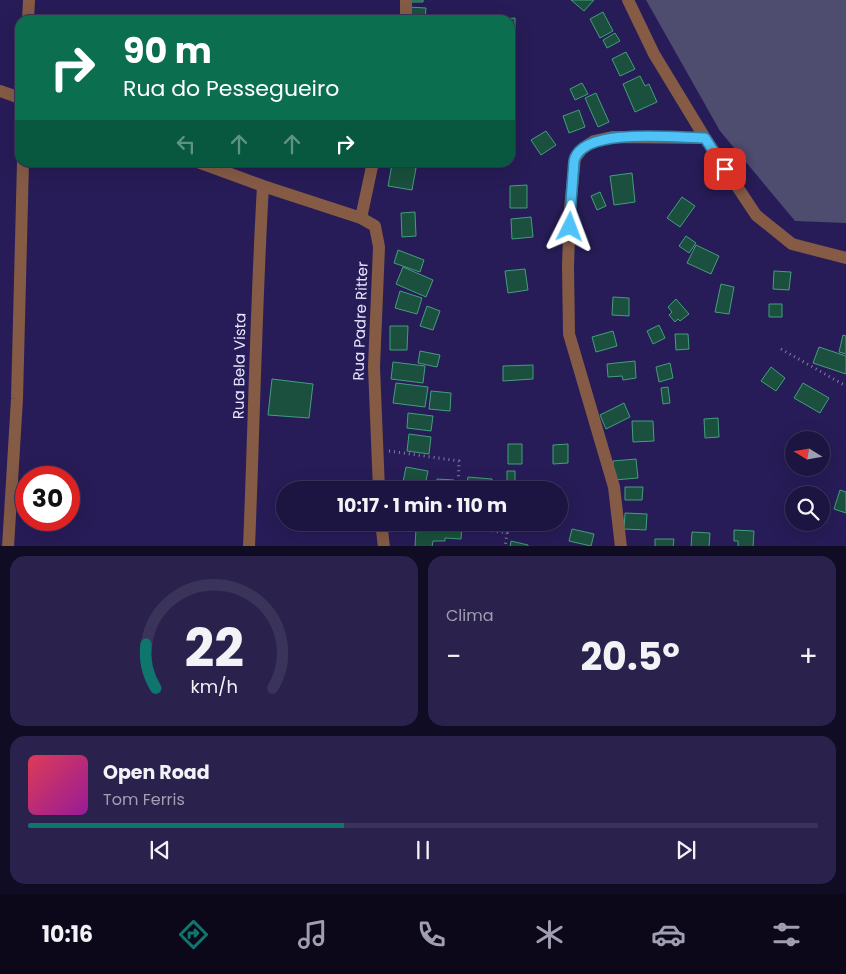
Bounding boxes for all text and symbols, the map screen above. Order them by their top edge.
text: 90 m [123,26,212,75]
icon: right [40,35,105,100]
text: Rua do Pessegueiro [123,73,339,104]
icon: left [172,130,200,158]
icon: ahead [225,130,253,158]
icon: ahead [278,130,306,158]
icon: right [331,130,359,158]
pin [704,148,746,190]
icon: arrive [711,155,739,183]
position arrow [543,200,595,252]
street label: Rua Padre Ritter [347,261,373,381]
street label: Rua Bela Vista [228,313,250,419]
north arrow [785,431,830,476]
map controls [785,431,830,531]
speed limit sign: 30 [15,466,80,531]
button: search [785,486,830,531]
text: 10:17 · 1 min · 110 m [337,492,507,519]
text: Clima [446,604,494,627]
text: 22 [184,612,244,685]
text: 20.5° [580,630,680,683]
text: − [446,637,461,676]
text: + [799,637,818,676]
text: km/h [190,674,238,699]
text: Open Road [103,759,210,786]
text: Tom Ferris [103,788,185,811]
icon: previous [146,836,174,864]
icon: pause [409,836,437,864]
icon: next [672,836,700,864]
icon: directions [176,917,211,952]
icon: music [295,917,330,952]
icon: phone [414,917,449,952]
icon: climate [532,917,567,952]
icon: car [651,917,686,952]
icon: filters [769,917,804,952]
text: 10:16 [42,919,93,950]

